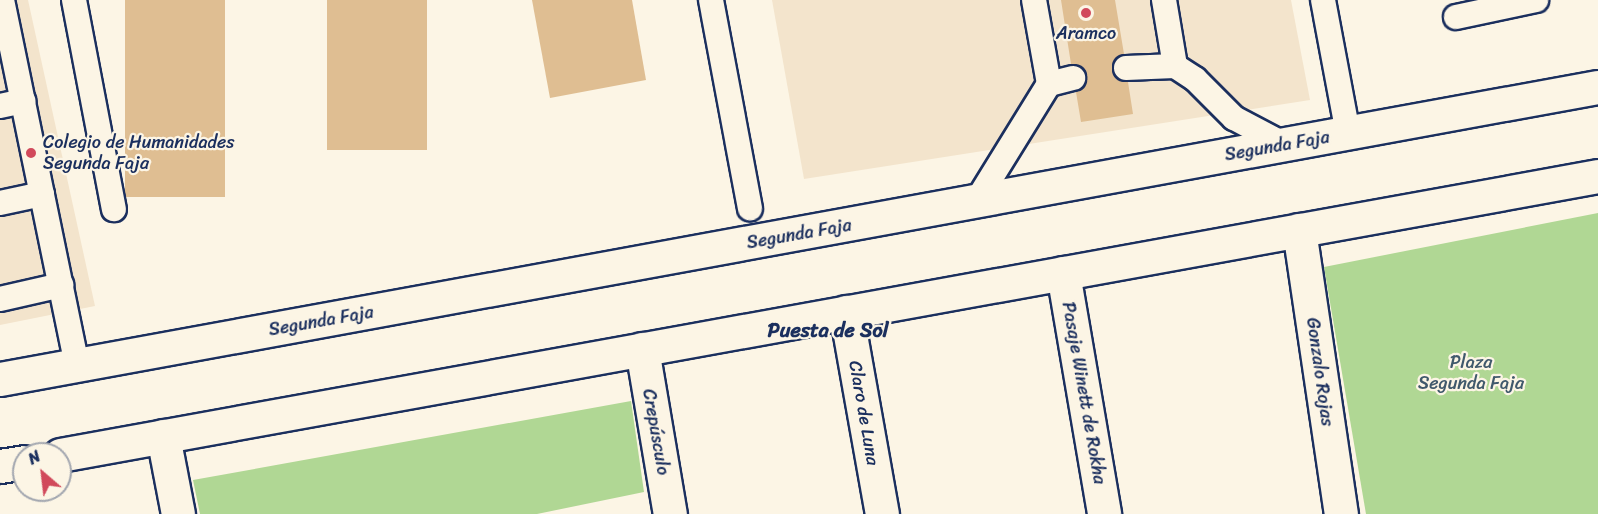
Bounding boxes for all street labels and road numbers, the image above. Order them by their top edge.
street label: Segunda Faja [1223,126,1331,166]
street label: Segunda Faja [745,214,853,254]
street label: Pasaje Winett de Rokha [1057,300,1111,486]
street label: Segunda Faja [267,301,375,341]
street label: Gonzalo Rojas [1302,316,1338,428]
street label: Claro de Luna [844,359,884,467]
street label: Crepúsculo [638,387,674,477]

